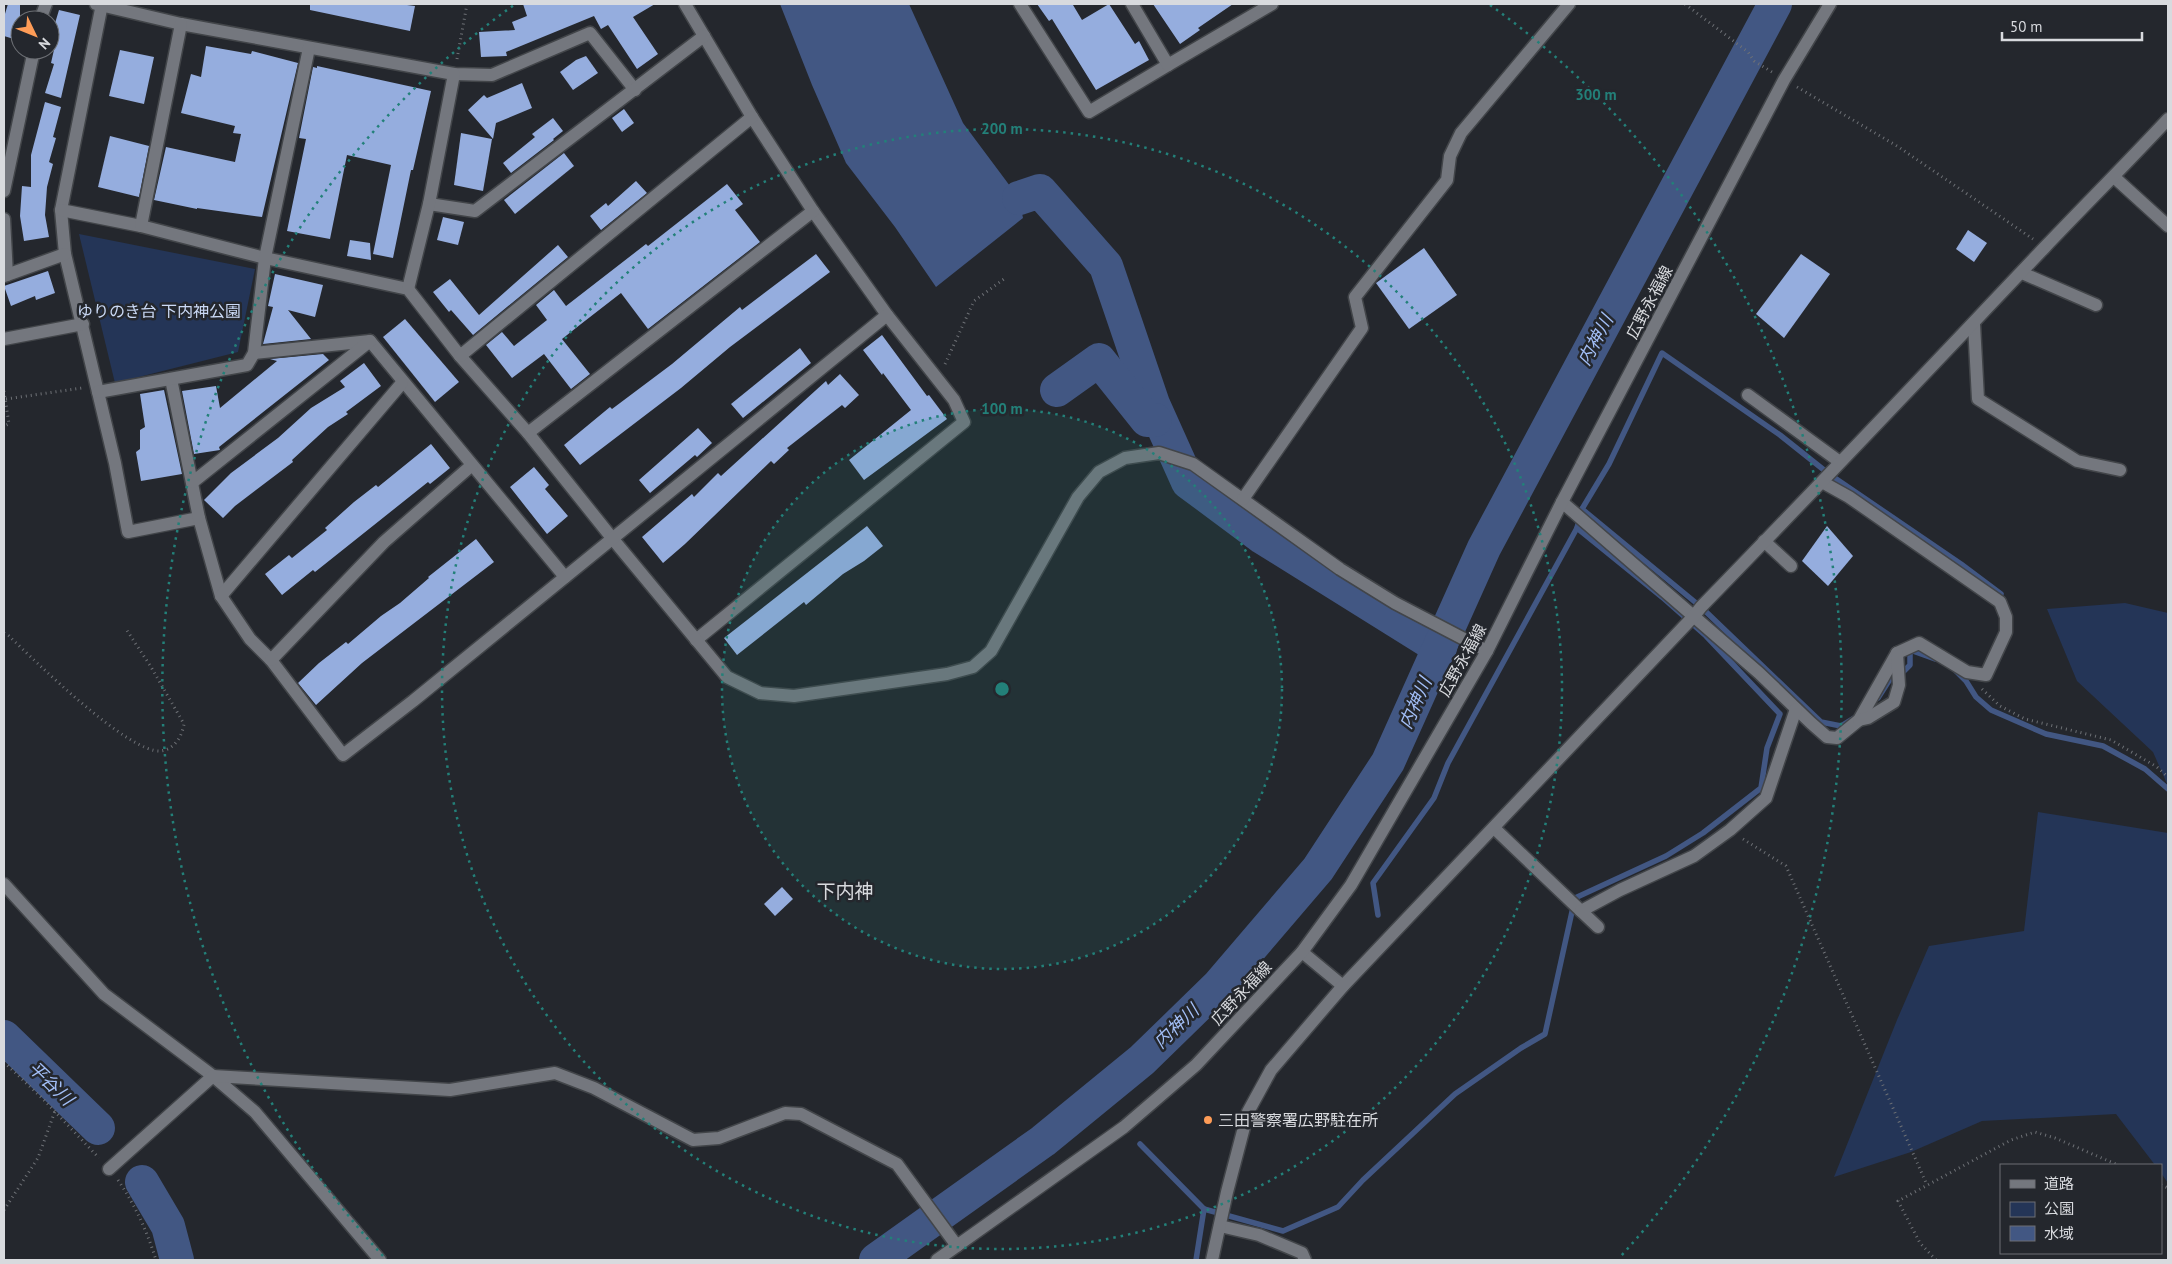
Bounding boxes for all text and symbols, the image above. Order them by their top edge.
north arrow [10,10,60,60]
scale bar [2002,10,2142,42]
text: 50 m [2010,17,2043,36]
text: N [35,34,54,53]
text: 300 m [1575,85,1617,104]
text: 200 m [981,119,1023,138]
street label: 広野永福線 [1621,262,1677,342]
park label: ゆりのき台 下内神公園 [77,301,241,321]
water label: 内神川 [1572,309,1619,369]
text: 100 m [981,399,1023,418]
street label: 広野永福線 [1434,620,1490,700]
water label: 内神川 [1394,672,1437,732]
centre of rings [993,680,1011,698]
district label: 下内神 [816,879,874,903]
street label: 広野永福線 [1206,957,1276,1029]
water label: 内神川 [1149,998,1205,1053]
water label: 平谷川 [24,1056,80,1111]
place label: 三田警察署広野駐在所 [1218,1110,1378,1130]
marker: 三田警察署広野駐在所 [1202,1114,1214,1126]
legend [2000,1164,2162,1254]
text: 道路 [2044,1174,2074,1193]
text: 公園 [2044,1199,2074,1218]
text: 水域 [2044,1224,2074,1243]

